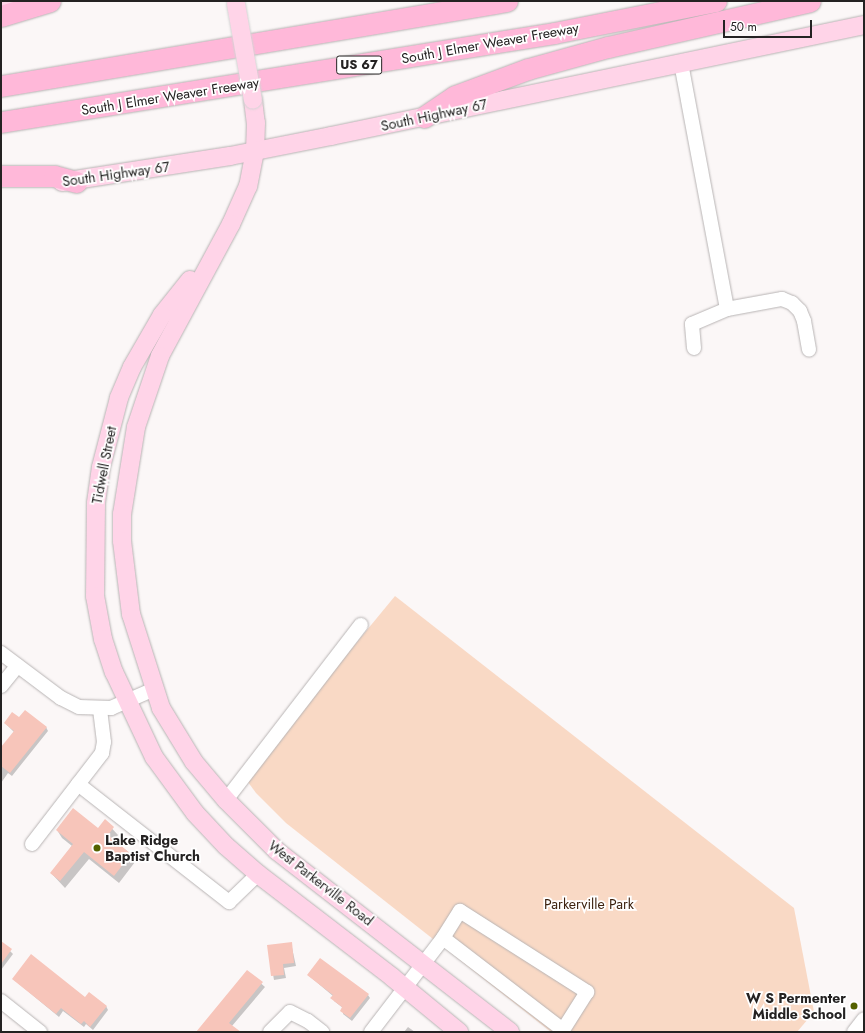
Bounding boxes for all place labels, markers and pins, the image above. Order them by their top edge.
place label: Lake Ridge Baptist Church [105,832,200,864]
marker: Lake Ridge Baptist Church [92,843,102,853]
place label: W S Permenter Middle School [746,990,846,1022]
marker: W S Permenter Middle School [849,1001,859,1011]

